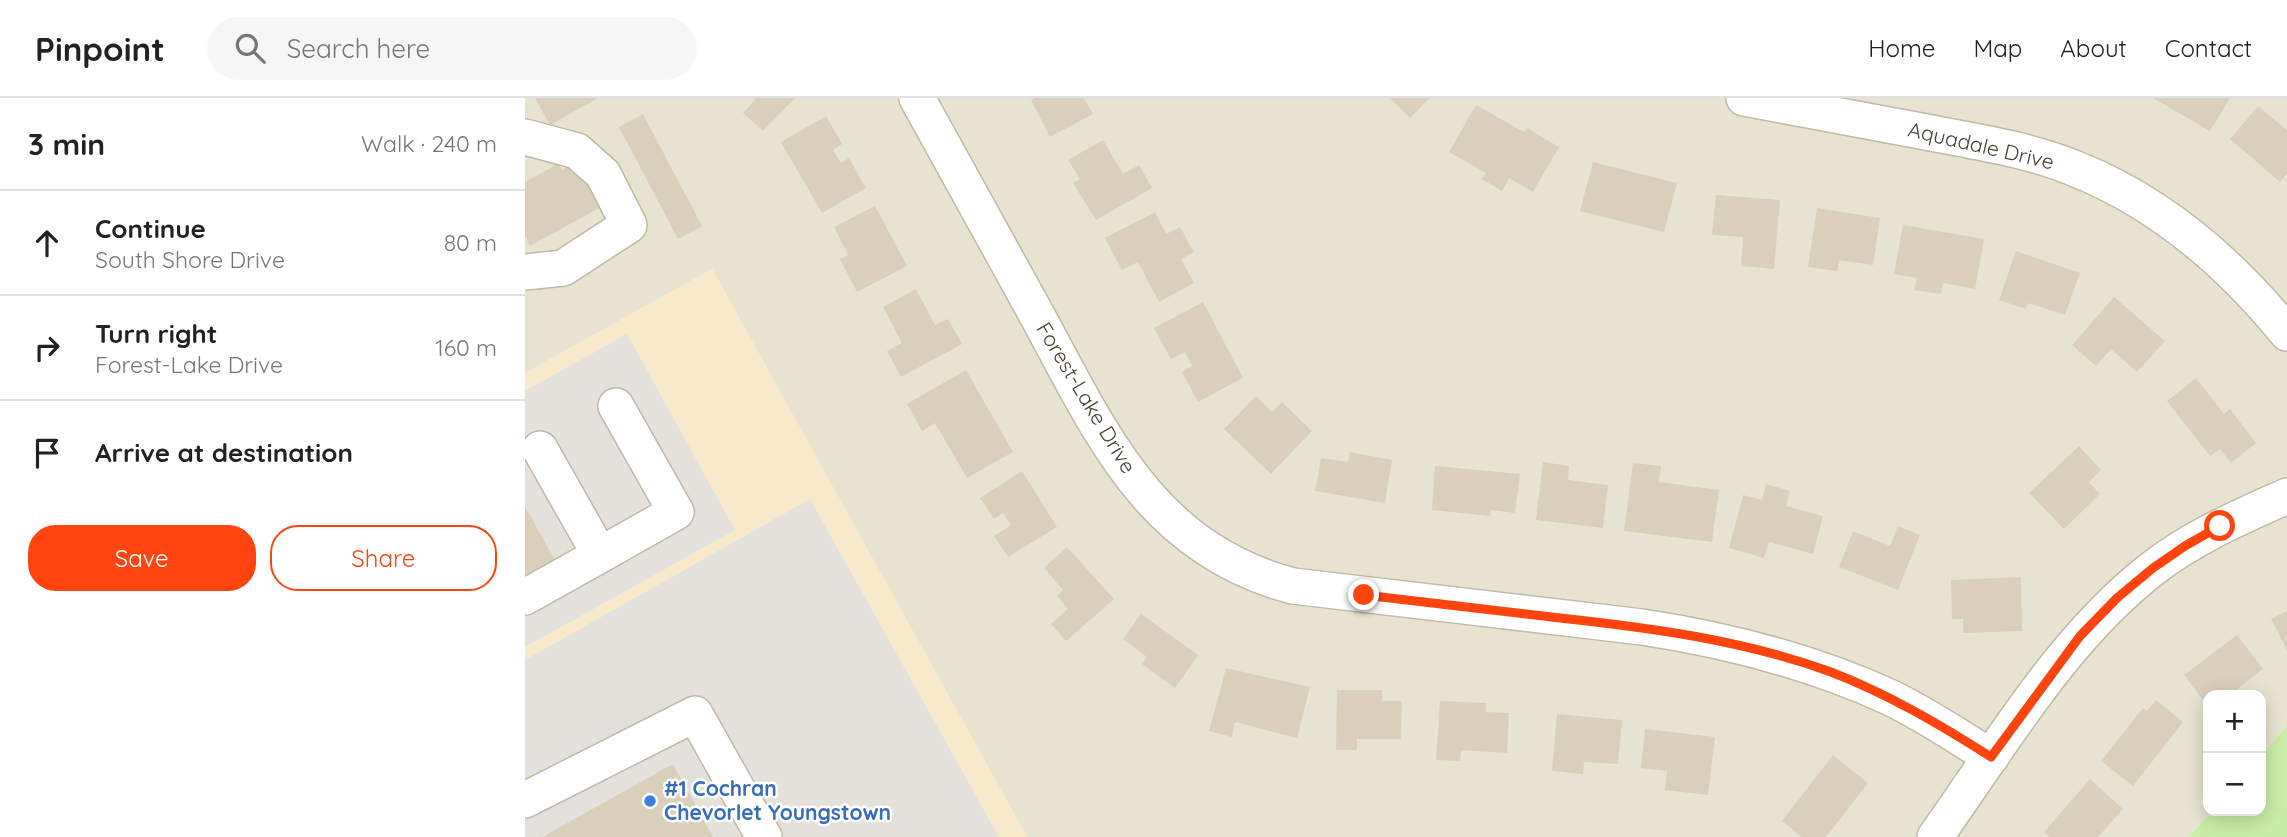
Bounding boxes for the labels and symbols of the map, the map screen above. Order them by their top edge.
street label: Aquadale Drive [1906,116,2057,174]
street label: Forest-Lake Drive [1031,317,1142,478]
route start [2204,510,2235,541]
route end [1348,579,1379,610]
place label: #1 Cochran Chevorlet Youngstown [664,775,891,825]
marker: #1 Cochran Chevorlet Youngstown [642,793,658,809]

